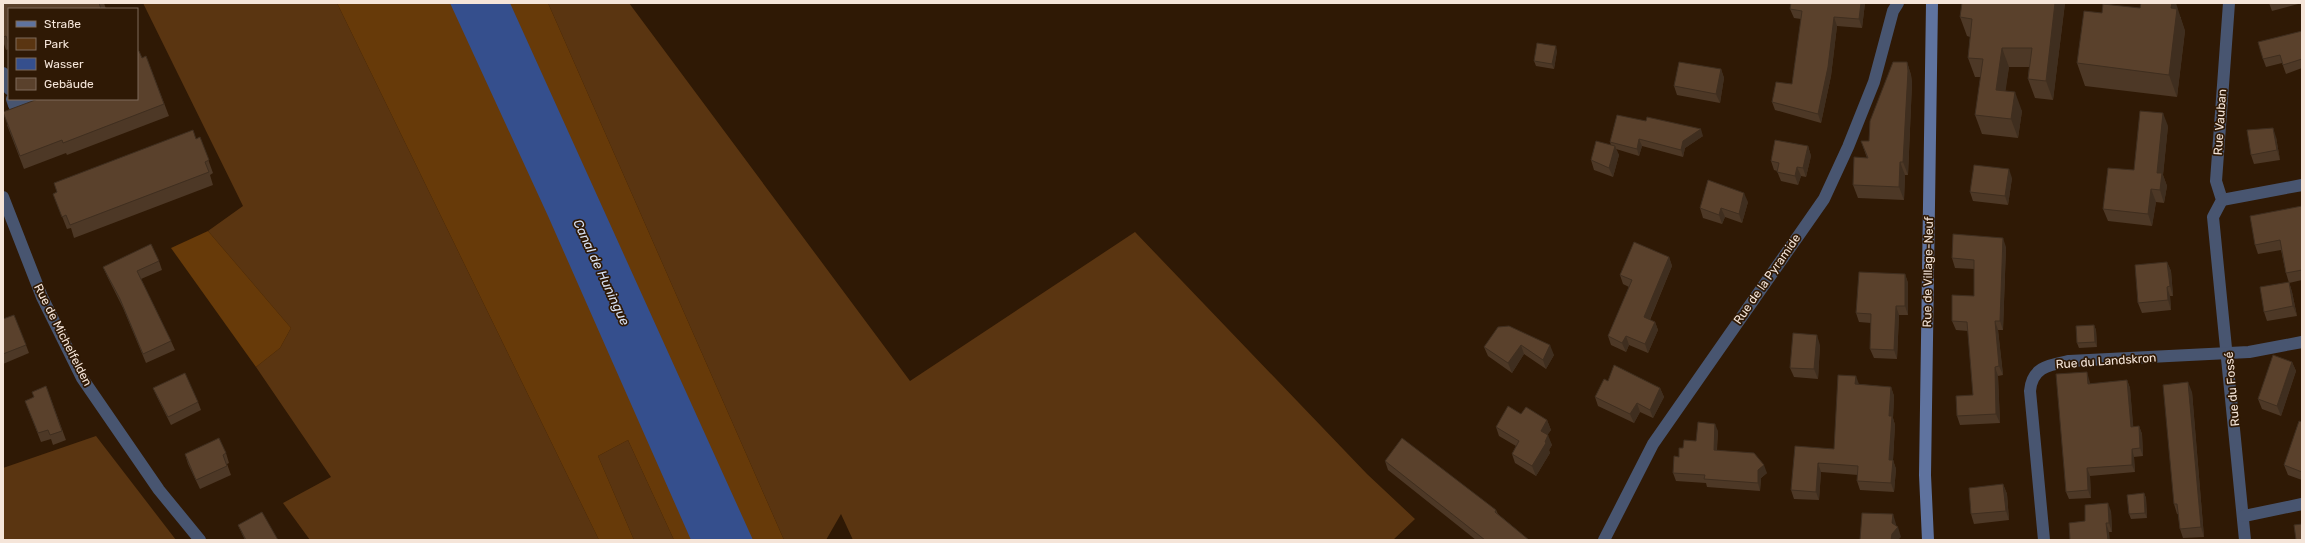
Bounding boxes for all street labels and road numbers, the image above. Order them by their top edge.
street label: Rue Vauban [2211,88,2229,156]
street label: Rue de Village-Neuf [1920,216,1936,328]
street label: Rue de la Pyramide [1731,231,1804,327]
street label: Rue de Michelfelden [31,282,95,388]
street label: Rue du Landskron [2055,351,2157,371]
street label: Rue du Fossé [2222,351,2242,427]

